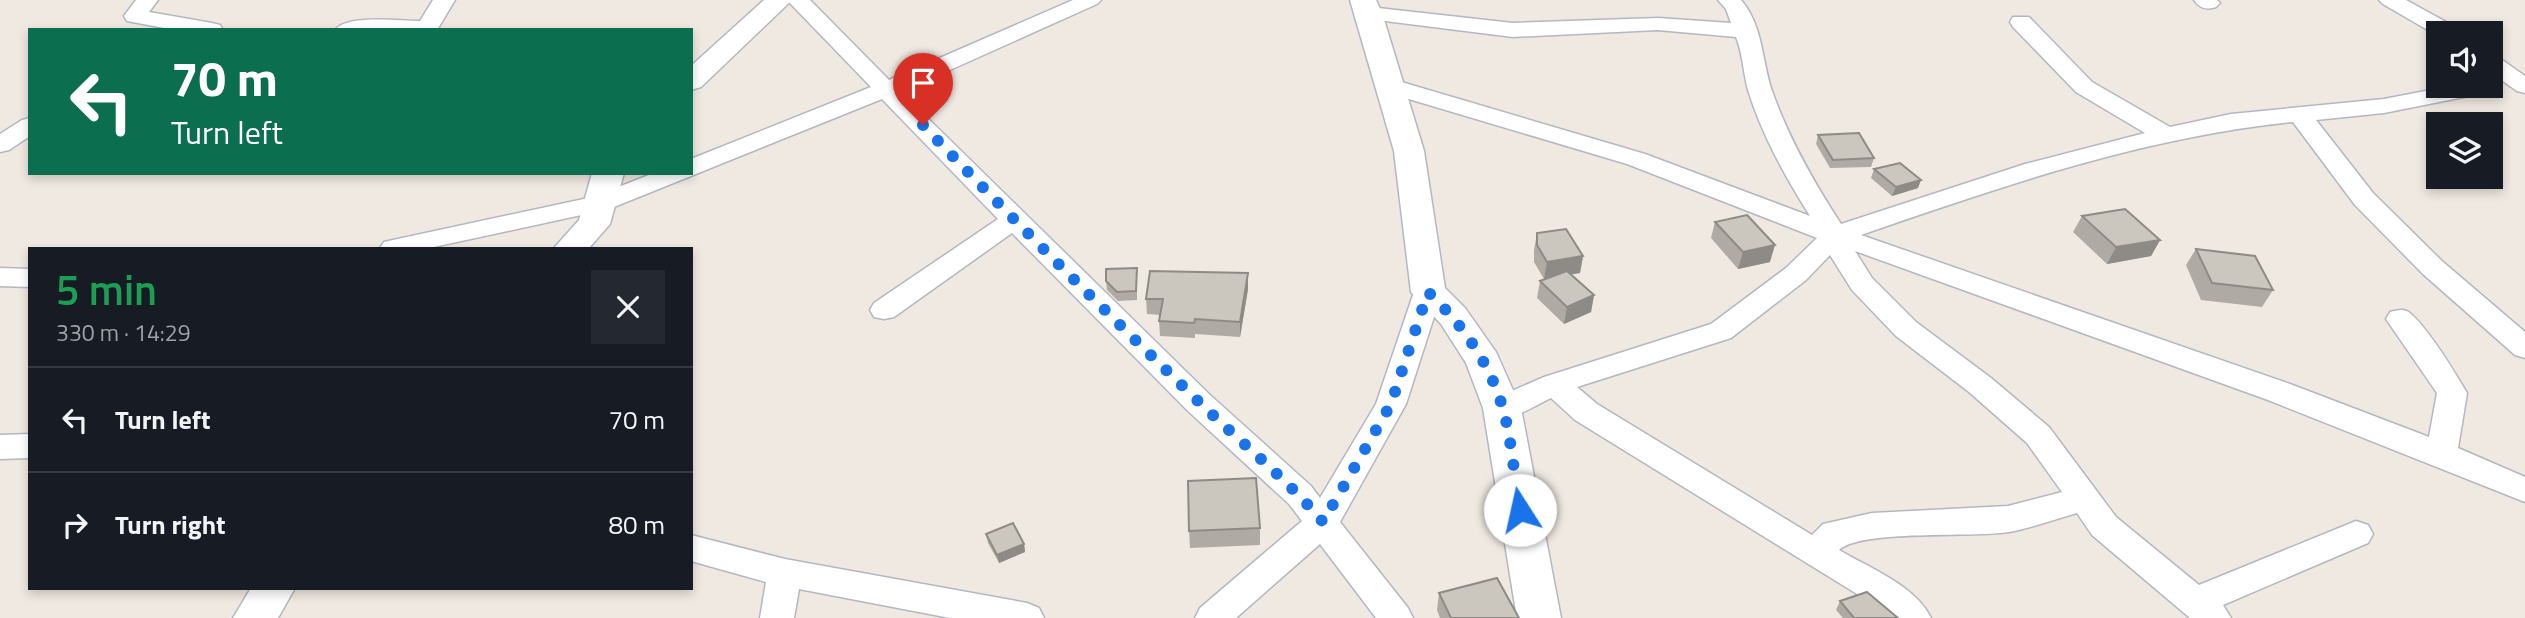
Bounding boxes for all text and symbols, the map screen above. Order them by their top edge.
map controls [2426,21,2503,189]
button: sound [2426,21,2503,98]
text: 70 m [171,40,278,115]
pin [893,53,953,125]
icon: left [56,56,147,147]
icon: arrive [904,64,942,102]
text: Turn left [171,108,283,156]
button: layers [2426,112,2503,189]
text: 5 min [56,257,157,321]
button: close [591,270,665,344]
text: 330 m · 14:29 [56,315,191,350]
text: Turn left [115,400,210,439]
text: 70 m [608,400,665,439]
icon: left [56,401,94,439]
position arrow [1483,473,1557,547]
text: Turn right [115,505,226,544]
text: 80 m [608,505,665,544]
icon: right [56,506,94,544]

